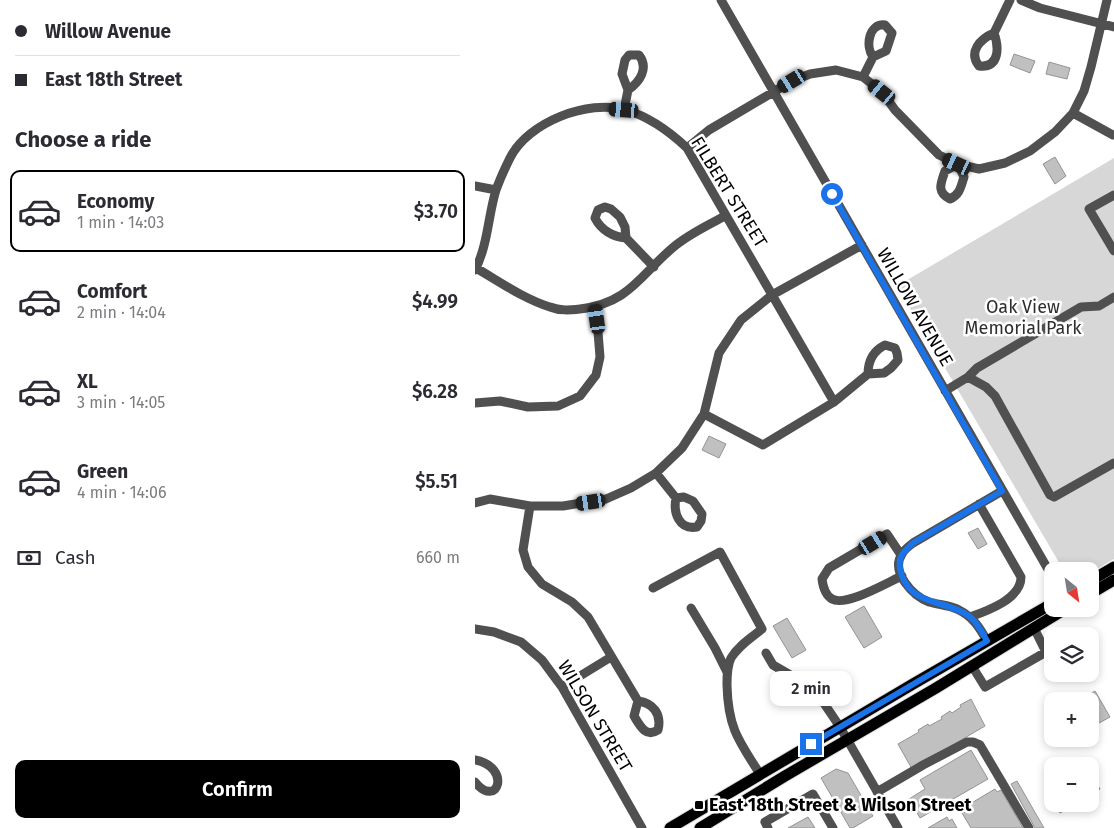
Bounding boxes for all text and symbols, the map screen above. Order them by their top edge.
text: Willow Avenue [45,20,171,43]
car [775,67,808,95]
text: East 18th Street [45,68,182,91]
car [865,77,898,107]
car [608,101,639,119]
text: Choose a ride [15,126,151,153]
street label: FILBERT STREET [686,133,772,252]
car [940,151,973,177]
route start [821,183,843,205]
icon: car [17,189,62,234]
text: Economy [77,190,154,213]
text: $3.70 [414,200,458,223]
text: 1 min · 14:03 [77,213,164,232]
street label: WILLOW AVENUE [872,244,958,370]
icon: car [17,279,62,324]
text: Comfort [77,280,147,303]
text: $4.99 [412,290,458,313]
park label: Oak View Memorial Park [965,296,1082,339]
text: 2 min · 14:04 [77,303,166,322]
car [587,303,606,335]
icon: car [17,369,62,414]
text: XL [77,370,98,393]
text: $6.28 [412,380,458,403]
text: 3 min · 14:05 [77,393,165,412]
icon: car [17,459,62,504]
text: Green [77,460,128,483]
text: $5.51 [415,470,458,493]
text: 4 min · 14:06 [77,483,166,502]
car [575,492,606,512]
car [856,529,889,557]
icon: cash [15,544,43,572]
text: Cash [55,546,96,569]
text: 660 m [416,548,460,567]
north arrow [1044,562,1099,618]
map controls [1044,562,1099,812]
button: layers [1044,627,1099,682]
street label: WILSON STREET [553,656,637,776]
callout: 2 min [770,672,852,706]
text: 2 min [791,679,831,698]
button: + [1044,692,1099,747]
route end [800,733,822,755]
button: − [1044,757,1099,812]
button: Confirm [15,760,460,818]
place label: East 18th Street & Wilson Street [709,794,973,816]
marker: East 18th Street & Wilson Street [693,799,705,811]

